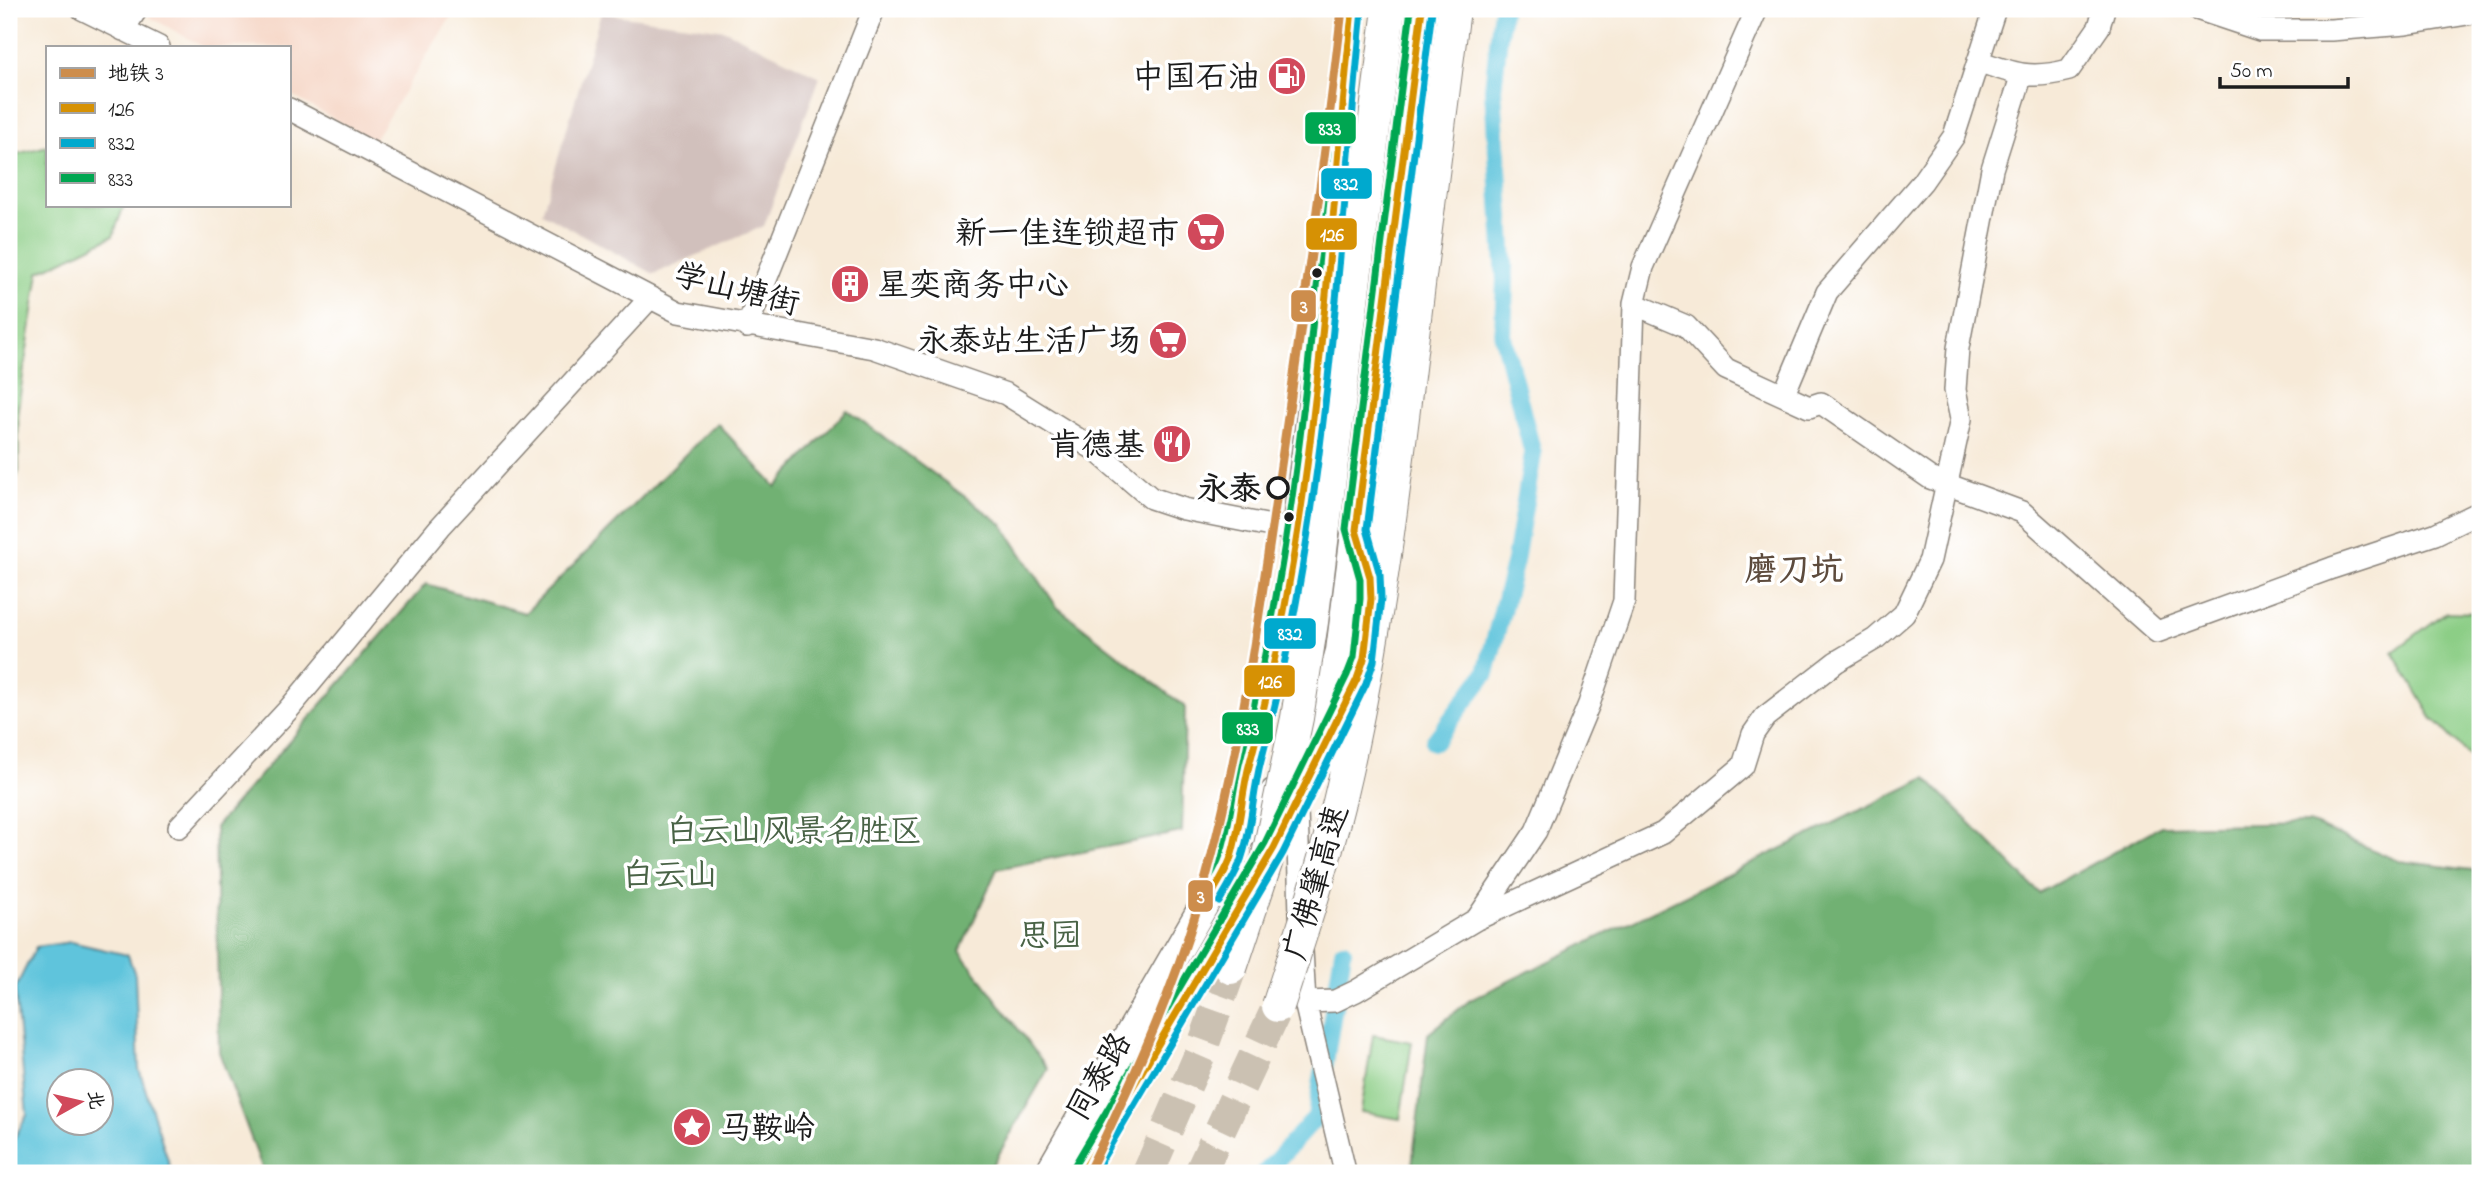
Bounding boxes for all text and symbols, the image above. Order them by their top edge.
legend [46,46,290,206]
scale bar [2220,46,2347,90]
fuel station icon: 中国石油 [1266,55,1308,97]
place label: 中国石油 [1132,56,1260,103]
text: 50 m [2230,57,2273,87]
text: 地铁 3 [108,60,164,90]
text: 126 [108,96,134,126]
line badge: 833 [1304,111,1357,145]
text: 833 [1318,117,1342,144]
text: 832 [108,130,135,160]
text: 833 [108,166,133,196]
line badge: 832 [1320,167,1373,200]
text: 832 [1333,172,1359,199]
supermarket icon: 新一佳连锁超市 [1185,211,1227,253]
place label: 新一佳连锁超市 [955,212,1179,259]
line badge: 126 [1305,217,1358,251]
text: 126 [1320,223,1345,250]
street label: 学山塘街 [668,253,804,330]
building icon: 星奕商务中心 [829,263,871,305]
place label: 星奕商务中心 [877,264,1069,311]
unlabelled marker [1310,266,1324,280]
line badge: 3 [1290,289,1317,323]
text: 3 [1299,295,1308,322]
supermarket icon: 永泰站生活广场 [1147,319,1189,361]
place label: 永泰站生活广场 [917,320,1141,367]
restaurant icon: 肯德基 [1151,423,1193,465]
place label: 肯德基 [1049,424,1145,471]
place label: 永泰 [1197,468,1261,515]
marker: 永泰 [1267,477,1289,499]
unlabelled marker [1282,510,1296,524]
district label: 磨刀坑 [1745,548,1844,596]
line badge: 832 [1263,617,1317,650]
text: 832 [1277,622,1303,649]
line badge: 126 [1243,664,1296,698]
text: 126 [1258,670,1283,697]
line badge: 833 [1221,711,1274,745]
text: 833 [1236,717,1260,744]
street label: 广佛肇高速 [1274,800,1363,966]
park label: 白云山风景名胜区 [666,810,922,857]
park label: 白云山 [622,854,718,901]
line badge: 3 [1187,879,1214,913]
text: 3 [1196,885,1205,912]
park label: 思园 [1018,915,1082,962]
street label: 同泰路 [1057,1024,1145,1131]
north arrow [46,1066,116,1136]
text: 北 [80,1089,109,1111]
place icon: 马鞍岭 [671,1106,713,1148]
place label: 马鞍岭 [719,1107,815,1154]

